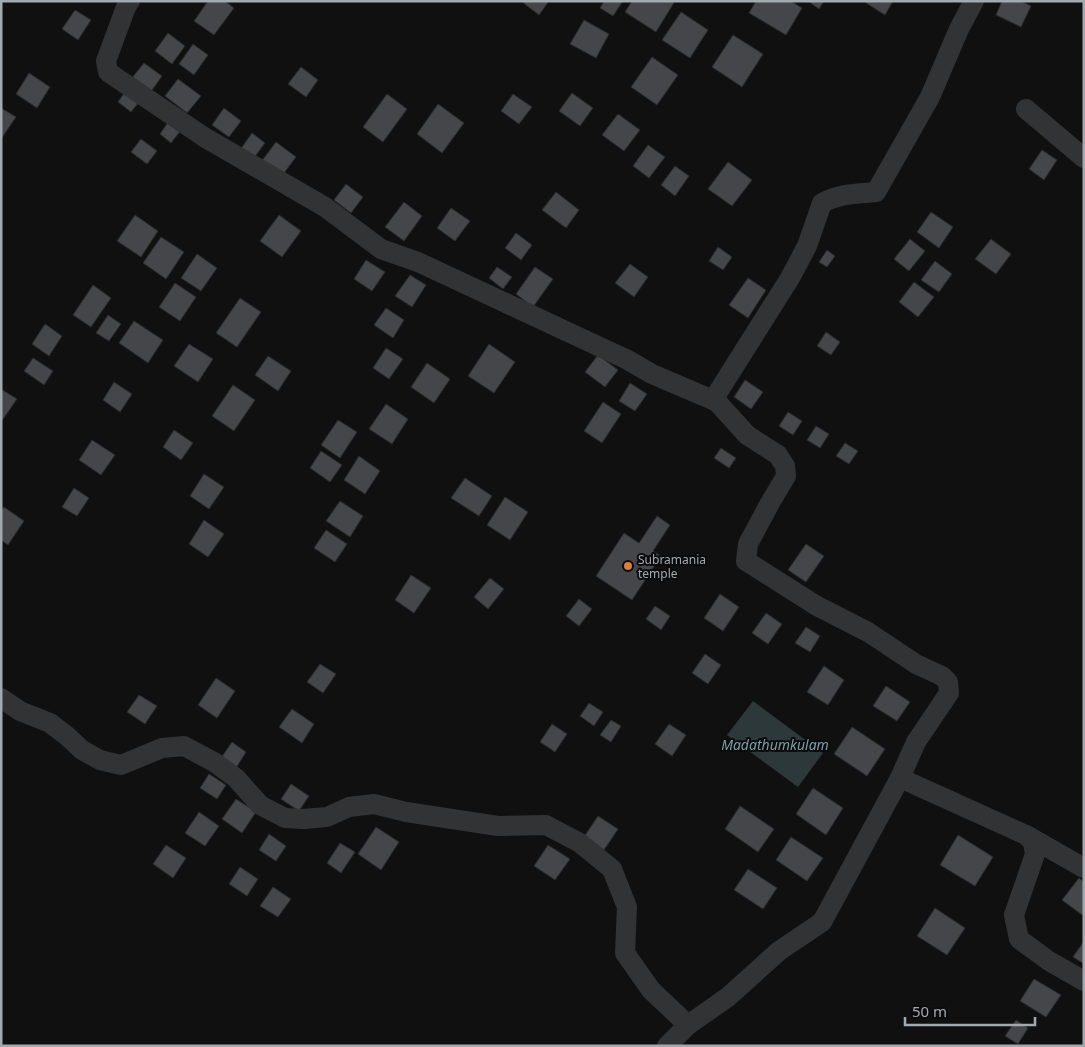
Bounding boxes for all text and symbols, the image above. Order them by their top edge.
place label: Subramania temple [638,551,706,582]
marker: Subramania temple [622,560,634,572]
water label: Madathumkulam [721,735,829,754]
scale bar [905,994,1035,1026]
text: 50 m [912,1001,947,1021]

